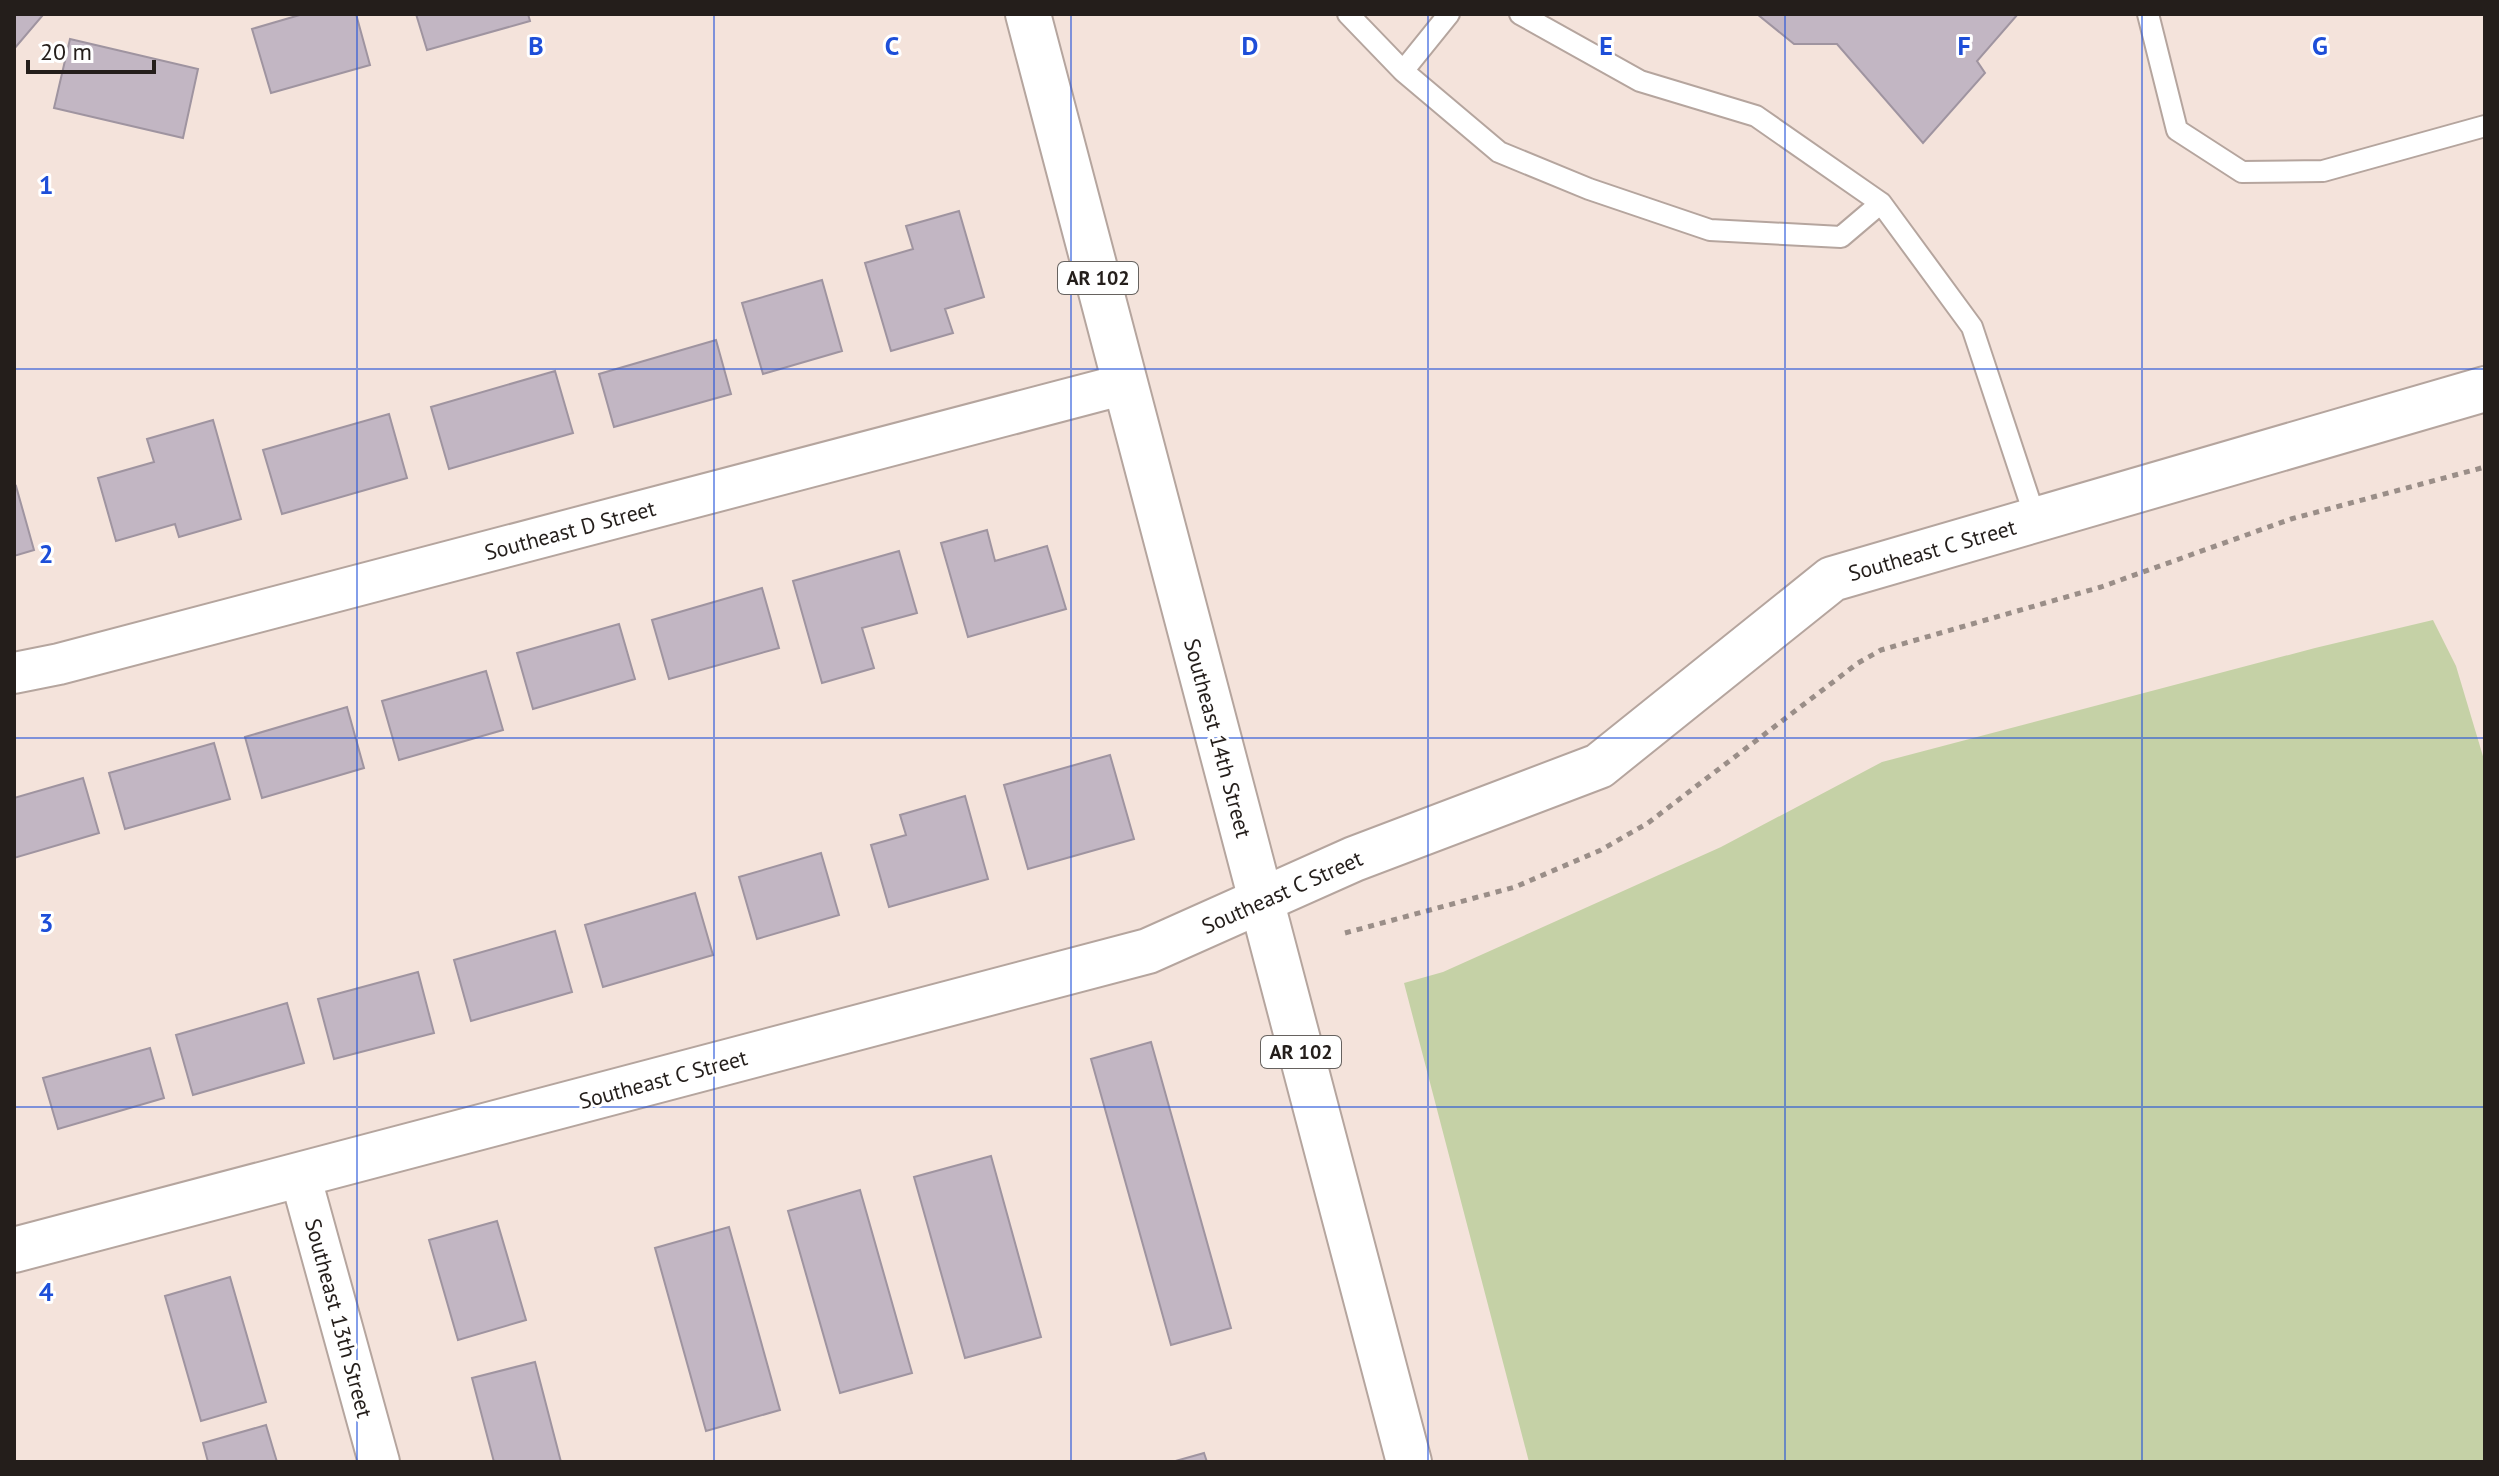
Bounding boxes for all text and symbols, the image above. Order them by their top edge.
scale bar [28,24,154,74]
text: B [528,29,544,62]
text: C [885,29,899,62]
text: D [1242,29,1258,62]
text: E [1599,29,1613,62]
text: F [1957,29,1971,62]
text: G [2312,29,2328,62]
text: 20 m [40,36,92,67]
text: 1 [39,168,53,201]
road number: AR 102 [1058,262,1138,294]
street label: Southeast D Street [481,494,659,566]
street label: Southeast C Street [1845,513,2020,587]
text: 2 [39,537,53,570]
street label: Southeast 14th Street [1178,635,1258,841]
street label: Southeast C Street [1197,844,1367,940]
text: 3 [39,906,53,939]
road number: AR 102 [1261,1036,1341,1068]
street label: Southeast C Street [576,1043,751,1115]
street label: Southeast 13th Street [299,1215,379,1421]
text: 4 [39,1275,54,1308]

